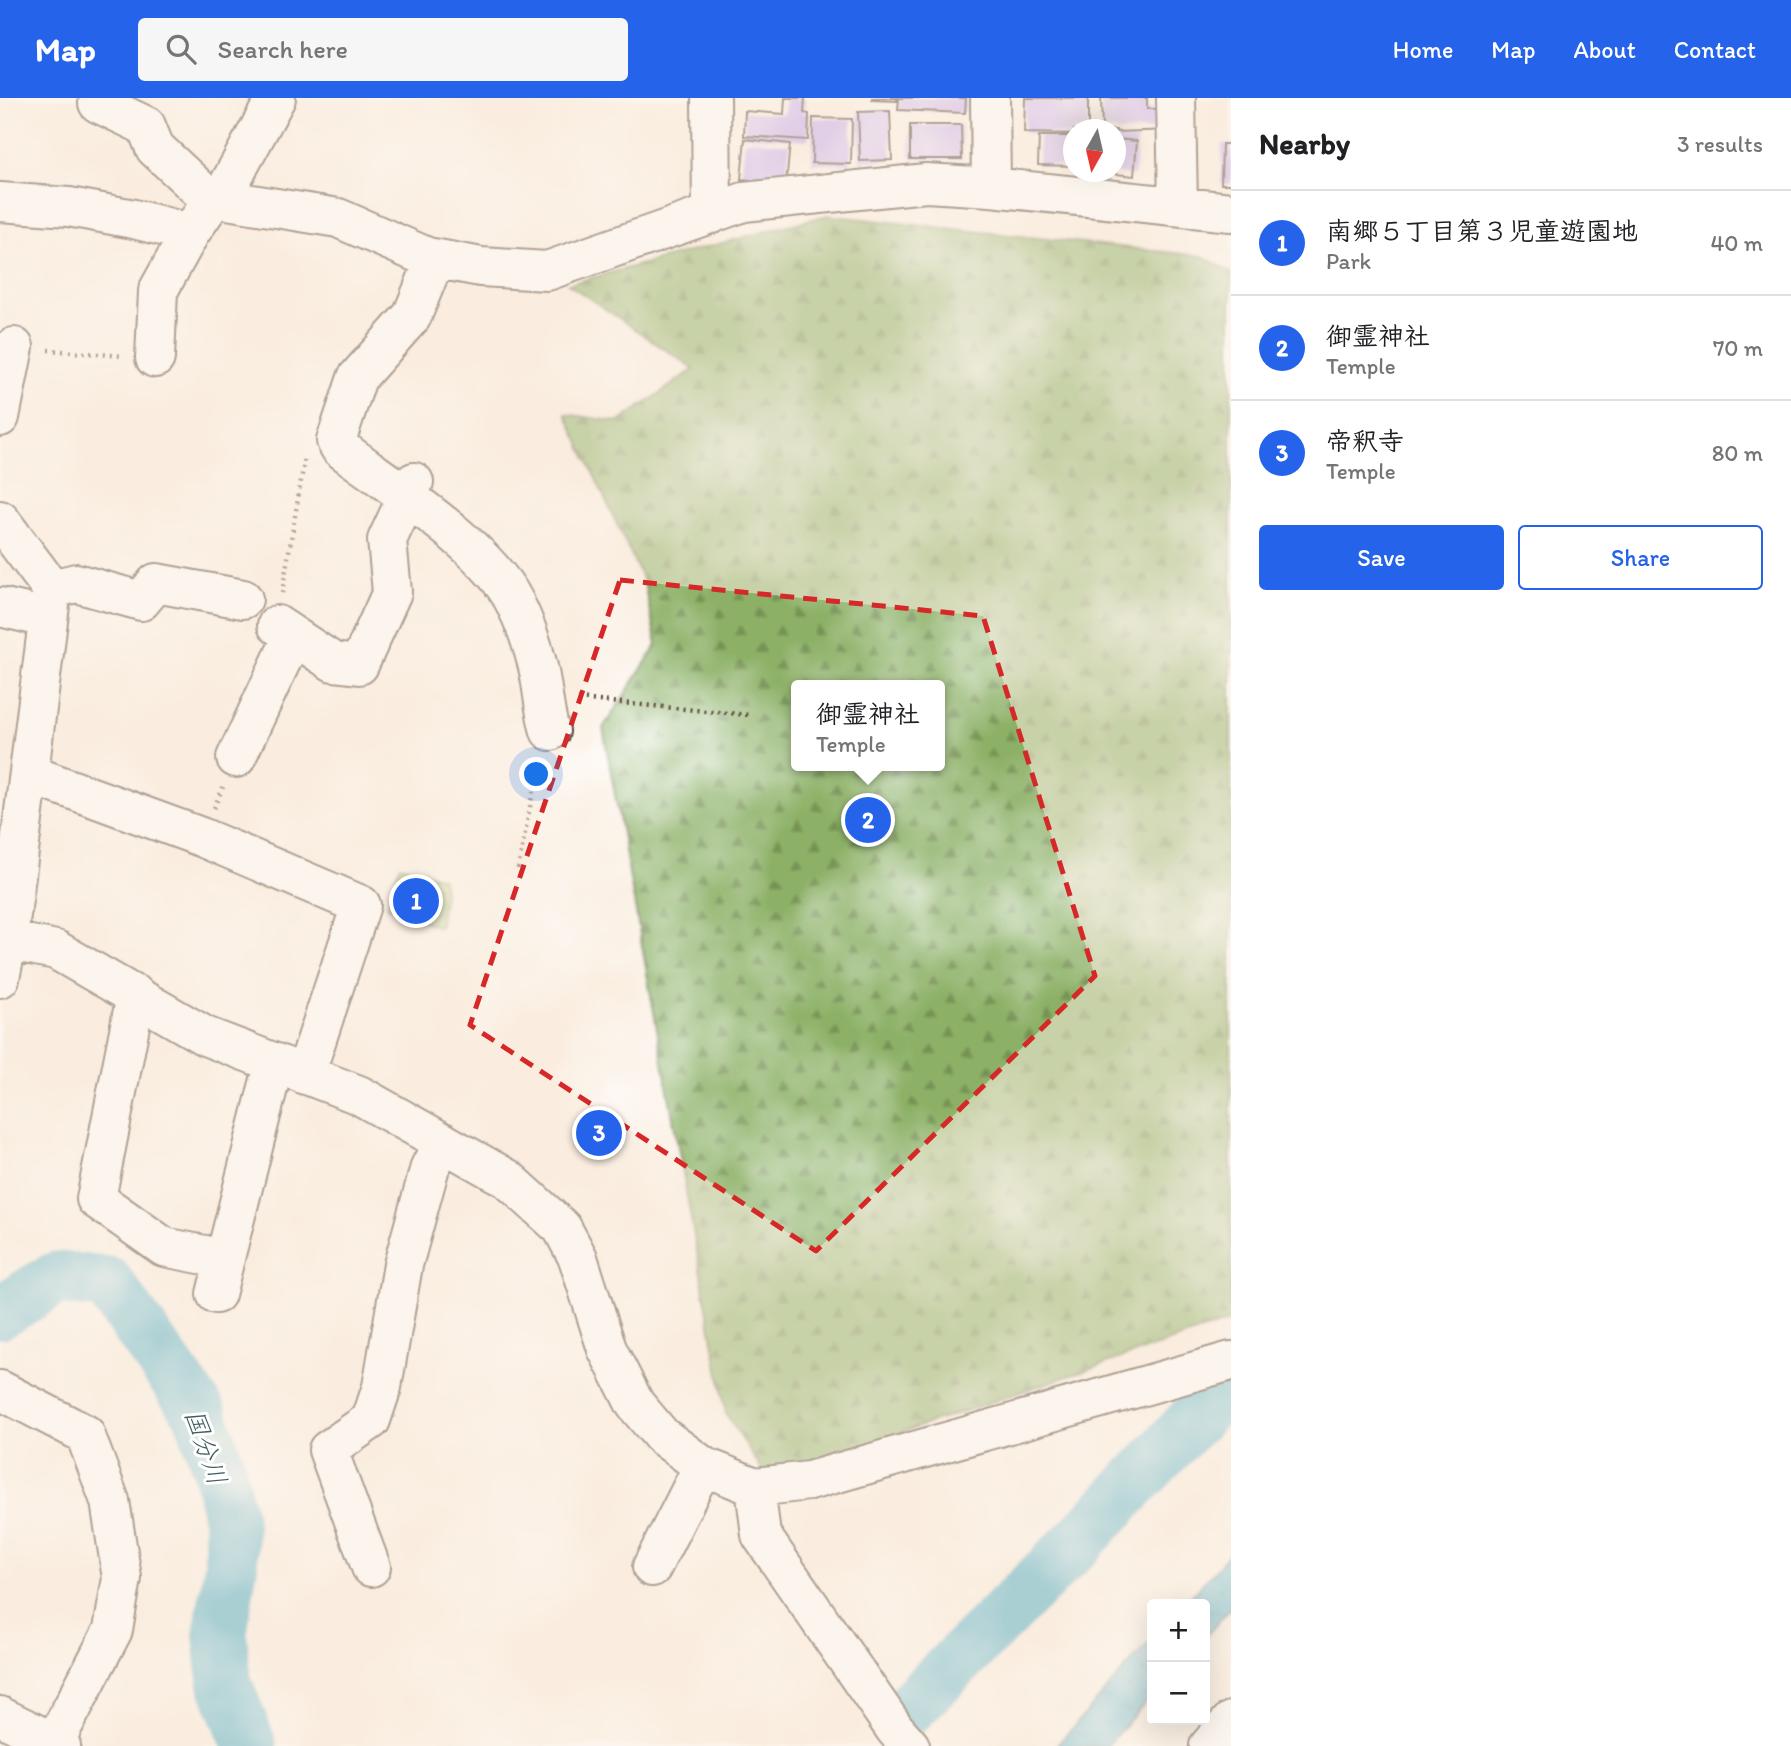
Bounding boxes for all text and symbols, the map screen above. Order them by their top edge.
search box [138,18,628,81]
text: Map [35,30,96,69]
icon: search [162,30,200,68]
text: Search here [218,33,348,65]
text: Home [1393,35,1453,64]
text: Map [1491,35,1535,64]
text: About [1573,35,1636,64]
text: Contact [1674,35,1756,64]
north arrow [1063,119,1126,182]
text: Nearby [1259,125,1350,162]
text: 3 results [1677,130,1763,158]
text: 南郷５丁目第３児童遊園地 [1326,215,1638,247]
text: 1 [1277,229,1287,257]
text: 40 m [1710,229,1763,257]
text: Park [1326,247,1371,275]
text: 御霊神社 [1326,320,1430,352]
text: 2 [1276,334,1288,362]
text: 70 m [1713,334,1763,362]
text: Temple [1326,352,1396,380]
text: 帝釈寺 [1326,425,1404,457]
text: 3 [1276,439,1288,467]
text: 80 m [1712,439,1763,467]
text: Temple [1326,457,1396,485]
button: Save [1259,525,1504,590]
button: Share [1518,525,1763,590]
popup [791,680,945,771]
text: 御霊神社 [816,698,920,730]
text: Temple [816,730,886,758]
your location [519,757,553,791]
pin: 2 [845,794,891,846]
pin: 1 [393,875,439,927]
pin: 3 [576,1107,622,1159]
water label: 国分川 [178,1405,234,1489]
map controls [1147,1599,1210,1725]
button: + [1147,1599,1210,1662]
button: − [1147,1662,1210,1725]

